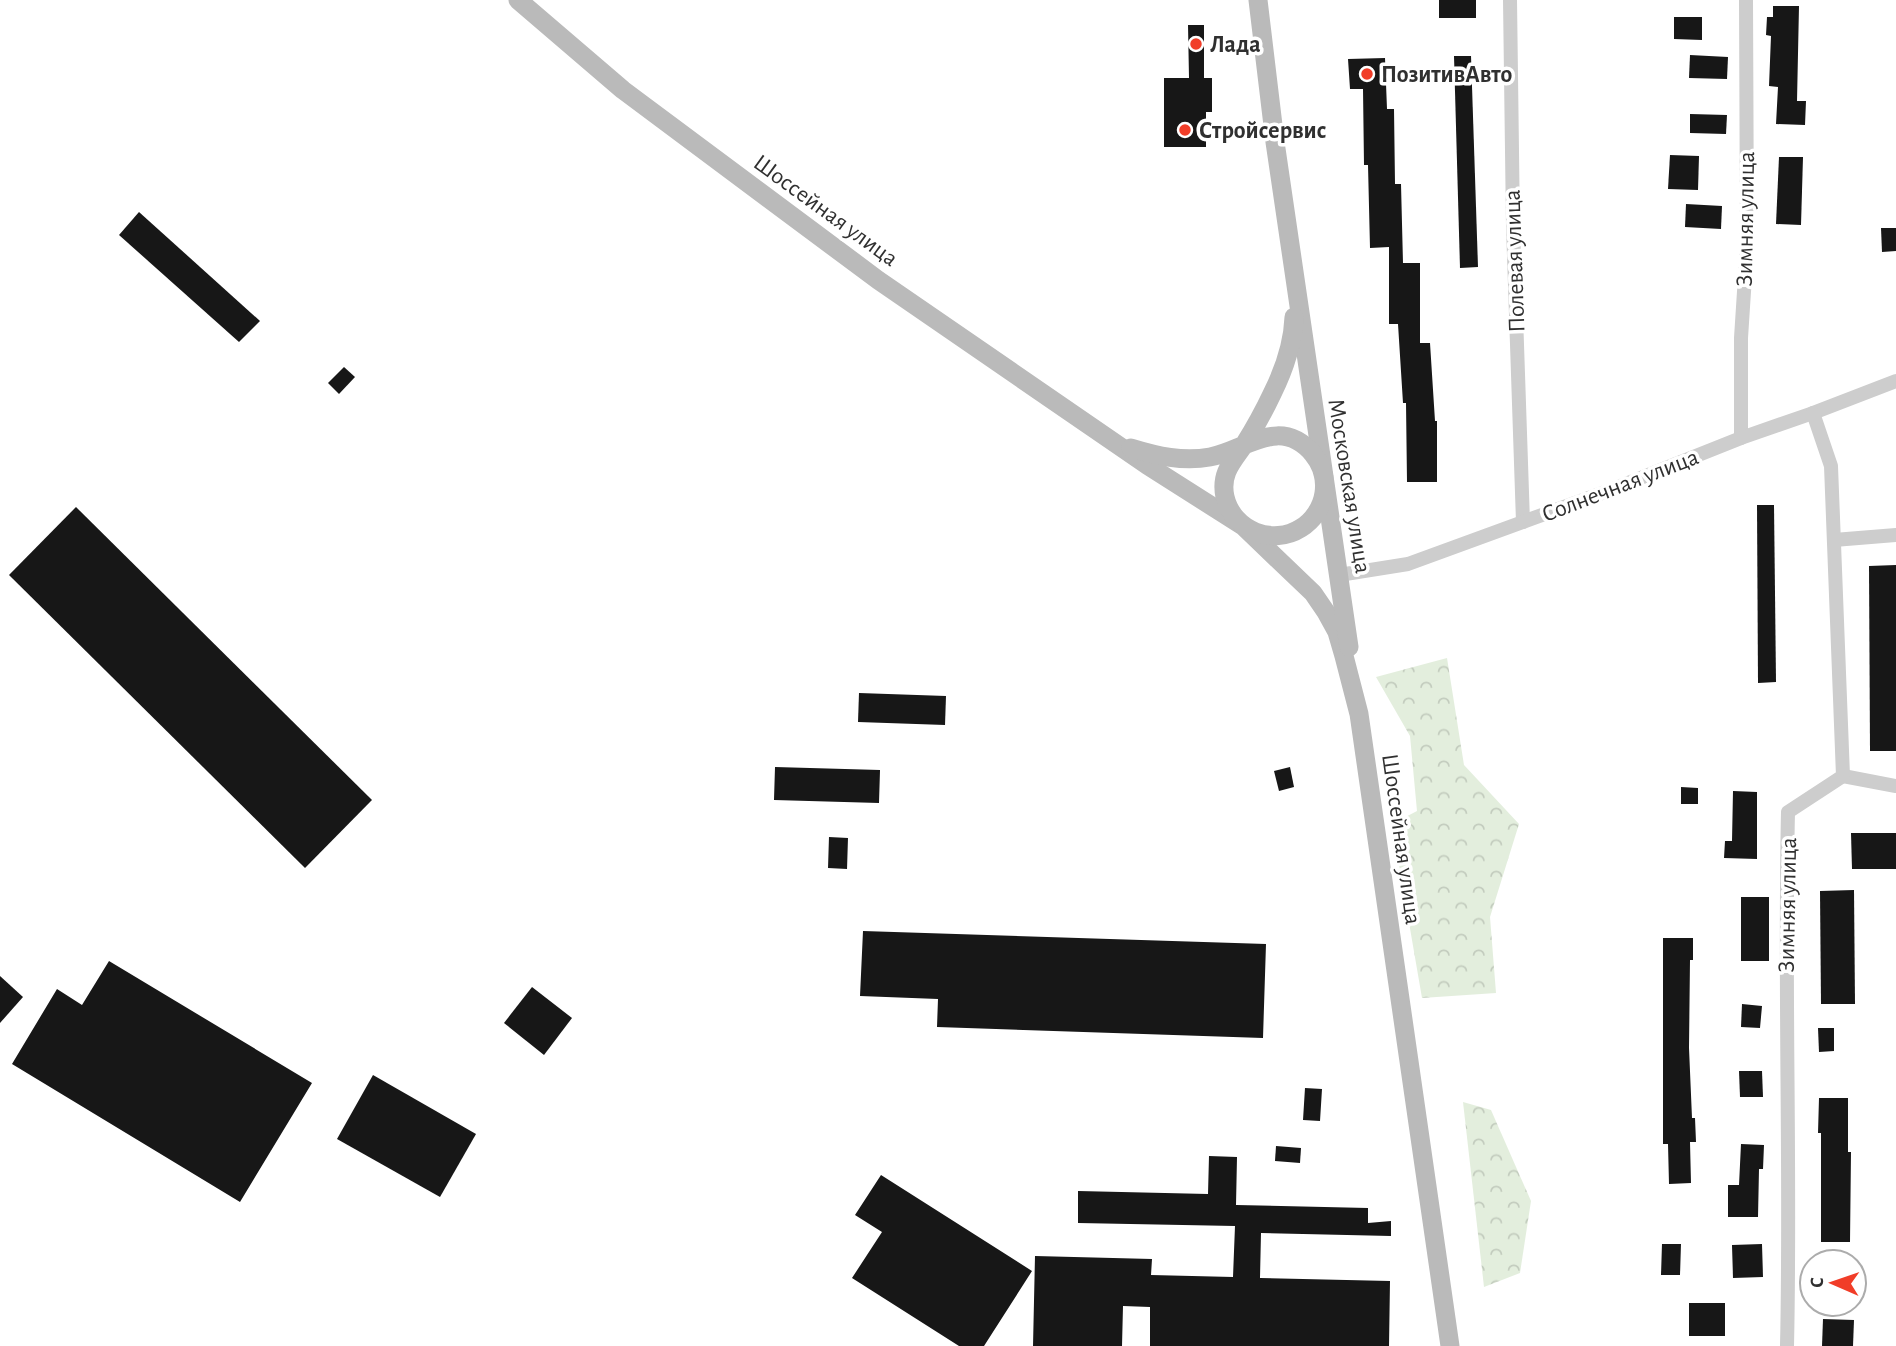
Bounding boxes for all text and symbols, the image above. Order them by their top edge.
place label: Лада [1210,33,1261,57]
marker: Лада [1188,36,1204,52]
place label: ПозитивАвто [1381,63,1513,87]
marker: ПозитивАвто [1359,66,1375,82]
place label: Стройсервис [1199,119,1326,143]
marker: Стройсервис [1177,122,1193,138]
street label: Шоссейная улица [749,150,902,271]
street label: Зимняя улица [1733,151,1759,287]
street label: Полевая улица [1501,189,1529,333]
street label: Московская улица [1323,397,1375,575]
street label: Солнечная улица [1539,445,1702,527]
street label: Шоссейная улица [1377,752,1425,926]
street label: Зимняя улица [1775,837,1801,973]
north arrow [1798,1248,1868,1318]
text: С [1808,1277,1827,1288]

